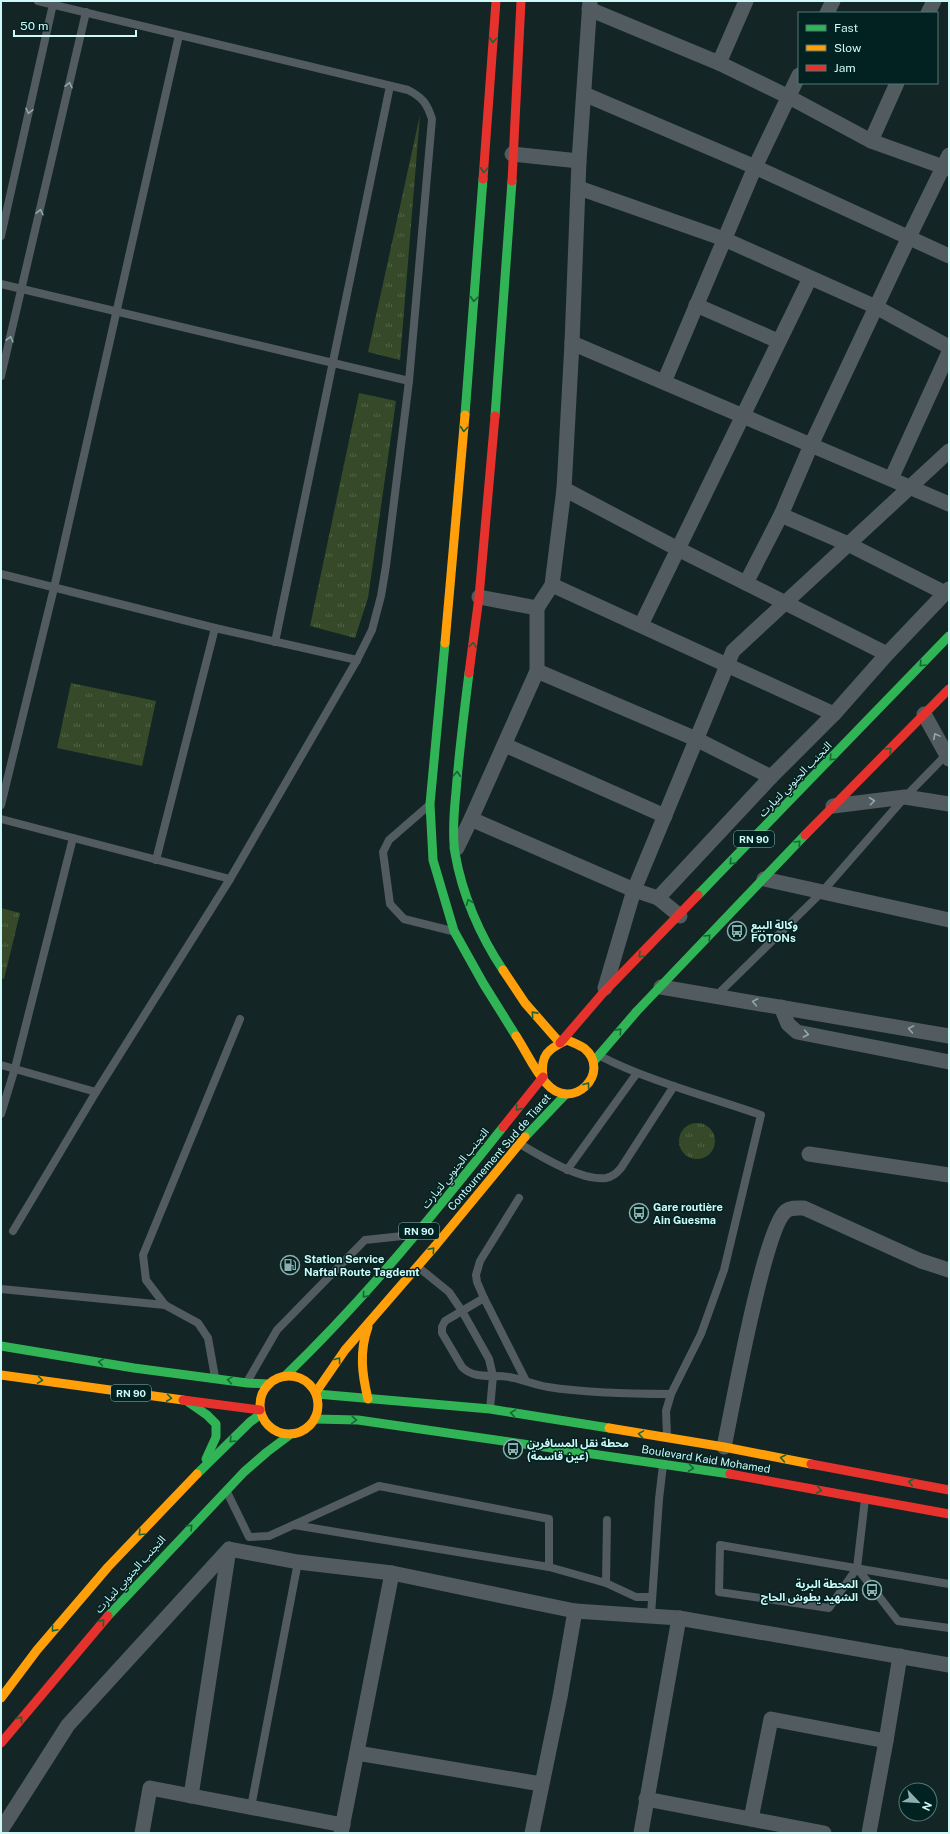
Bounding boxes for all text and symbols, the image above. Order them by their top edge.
scale bar [14,12,136,38]
legend [798,12,938,84]
text: 50 m [20,19,48,33]
text: Fast [834,21,859,35]
one-way arrow [489,37,498,43]
text: Slow [834,41,862,55]
text: Jam [834,61,856,75]
one-way arrow [65,82,73,88]
one-way arrow [25,108,33,114]
one-way arrow [479,167,488,173]
one-way arrow [36,209,44,215]
one-way arrow [469,296,478,302]
one-way arrow [6,335,14,342]
one-way arrow [460,426,469,432]
one-way arrow [468,642,477,648]
one-way arrow [919,659,927,667]
one-way arrow [934,733,941,740]
street label: التجنب الجنوبي لتيارت [756,739,836,821]
one-way arrow [884,747,891,755]
one-way arrow [829,753,837,761]
one-way arrow [453,771,462,777]
one-way arrow [869,797,875,806]
road number: RN 90 [734,831,774,847]
one-way arrow [793,840,801,848]
one-way arrow [729,857,737,865]
one-way arrow [465,899,473,906]
place label: وكالة البيع FOTONs [751,919,798,944]
bus stop icon: وكالة البيع FOTONs [726,920,748,942]
one-way arrow [703,934,711,942]
one-way arrow [638,950,646,958]
one-way arrow [752,998,758,1007]
one-way arrow [531,1011,539,1019]
one-way arrow [907,1025,914,1034]
one-way arrow [614,1028,621,1036]
one-way arrow [802,1029,809,1037]
one-way arrow [582,1082,589,1089]
street label: Contournement Sud de Tiaret [445,1091,553,1213]
one-way arrow [516,1103,523,1110]
street label: التجنب الجنوبي لتيارت [419,1126,494,1213]
place label: Gare routière Ain Guesma [653,1201,723,1226]
bus stop icon: Gare routière Ain Guesma [628,1202,650,1224]
road number: RN 90 [399,1223,439,1239]
one-way arrow [427,1248,434,1255]
place label: Station Service Naftal Route Tagdemt [304,1253,420,1278]
fuel station icon: Station Service Naftal Route Tagdemt [279,1254,301,1276]
one-way arrow [363,1290,370,1298]
one-way arrow [333,1357,340,1364]
one-way arrow [98,1358,104,1367]
one-way arrow [37,1376,43,1385]
one-way arrow [227,1376,233,1385]
road number: RN 90 [111,1385,151,1401]
one-way arrow [165,1393,172,1402]
one-way arrow [510,1409,516,1418]
one-way arrow [351,1415,357,1424]
one-way arrow [638,1430,644,1439]
one-way arrow [229,1435,237,1443]
place label: محطة نقل المسافرين (عين قاسمة) [527,1437,629,1463]
bus stop icon: محطة نقل المسافرين (عين قاسمة) [502,1438,524,1460]
street label: Boulevard Kaid Mohamed [641,1443,771,1475]
one-way arrow [780,1454,786,1463]
one-way arrow [687,1463,694,1472]
one-way arrow [908,1479,914,1487]
one-way arrow [816,1485,822,1494]
one-way arrow [186,1524,193,1532]
one-way arrow [139,1528,146,1536]
street label: التجنب الجنوبي لتيارت [92,1533,170,1617]
place label: المحطة البرية الشهيد يطوش الحاج [761,1578,858,1605]
bus stop icon: المحطة البرية الشهيد يطوش الحاج [861,1579,883,1601]
one-way arrow [98,1620,105,1627]
one-way arrow [52,1625,59,1632]
one-way arrow [16,1716,23,1723]
north arrow [898,1782,938,1822]
text: N [920,1800,934,1813]

